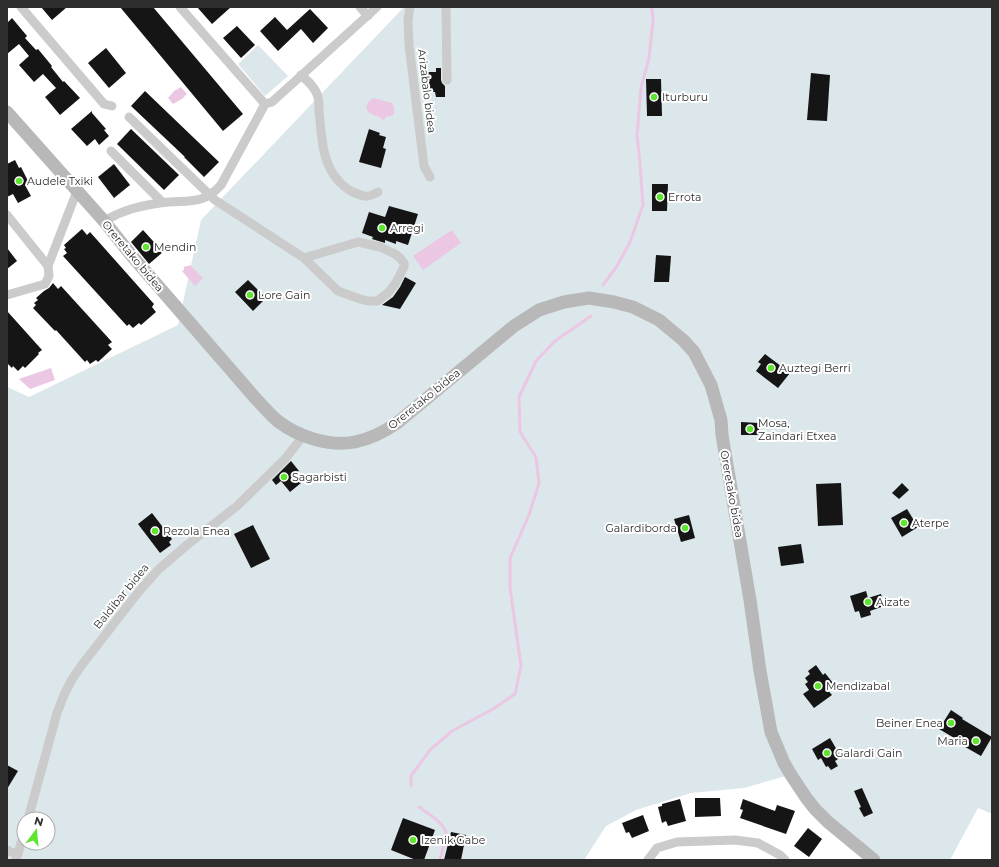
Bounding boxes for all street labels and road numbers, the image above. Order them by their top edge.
street label: Arizabalo bidea [415,48,439,134]
street label: Oreretako bidea [99,218,167,294]
street label: Oreretako bidea [385,366,463,432]
street label: Oreretako bidea [717,449,747,539]
street label: Baldibar bidea [90,560,152,632]

